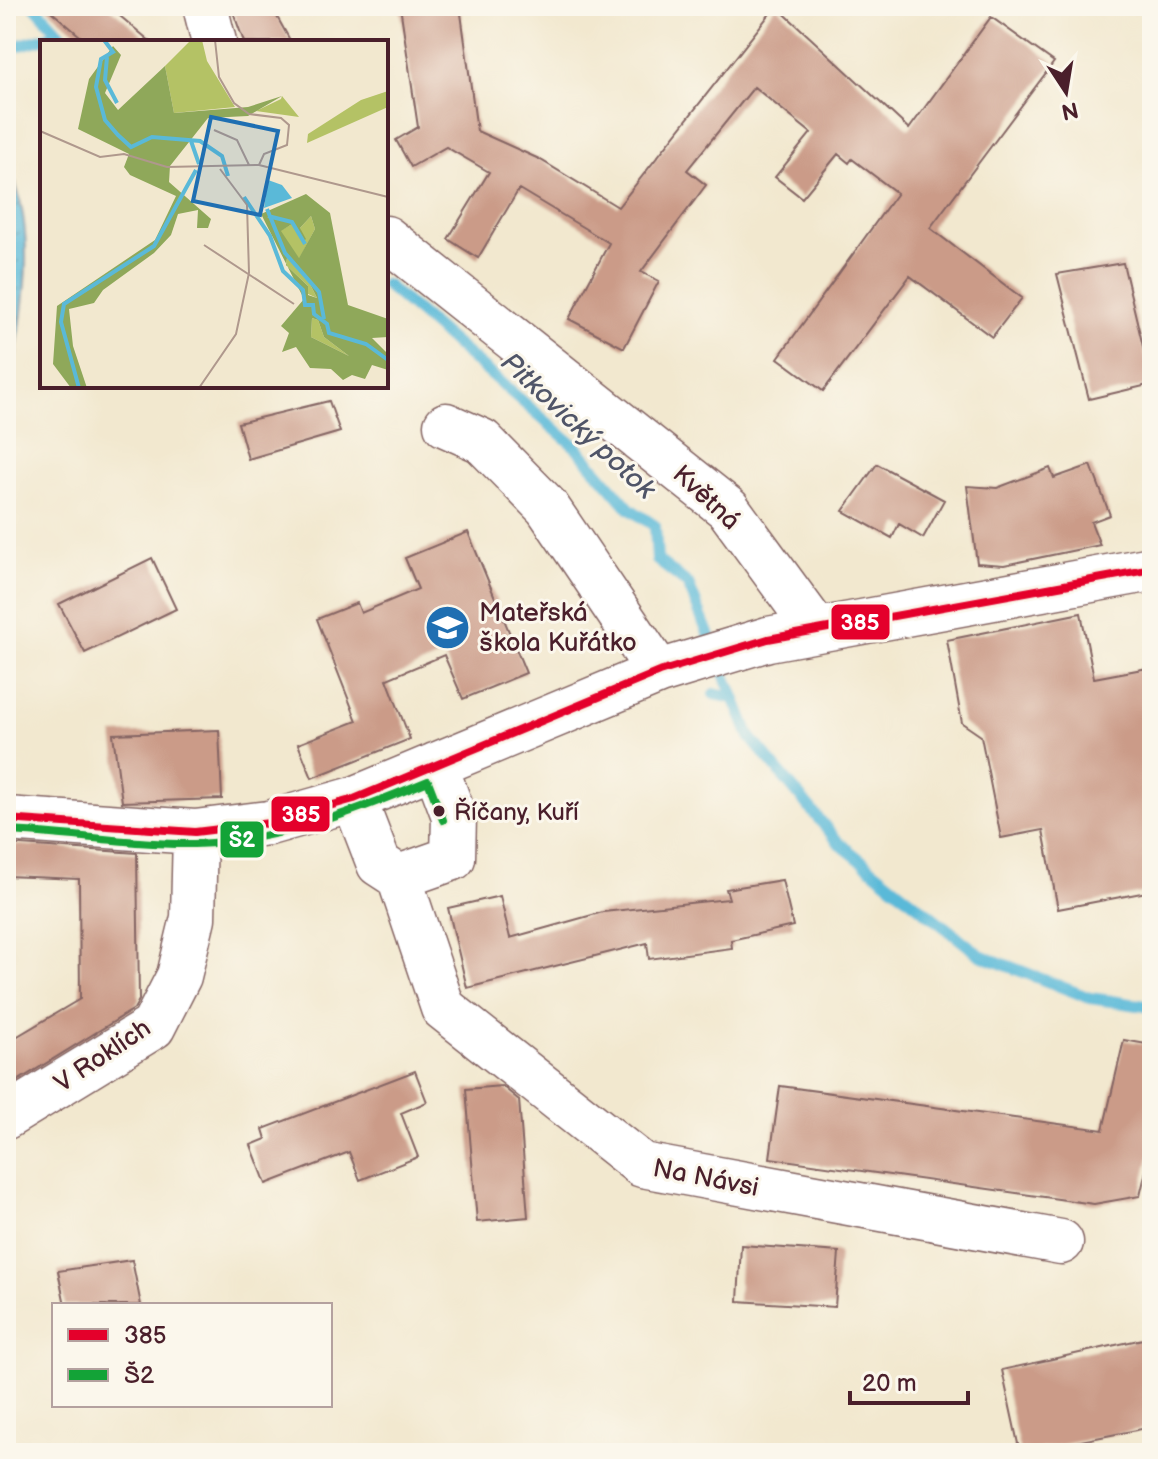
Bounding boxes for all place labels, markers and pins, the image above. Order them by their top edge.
place label: Mateřská škola Kuřátko [479,598,637,659]
school or university icon: Mateřská škola Kuřátko [424,603,472,651]
place label: Říčany, Kuří [454,797,579,827]
marker: Říčany, Kuří [431,803,447,819]

